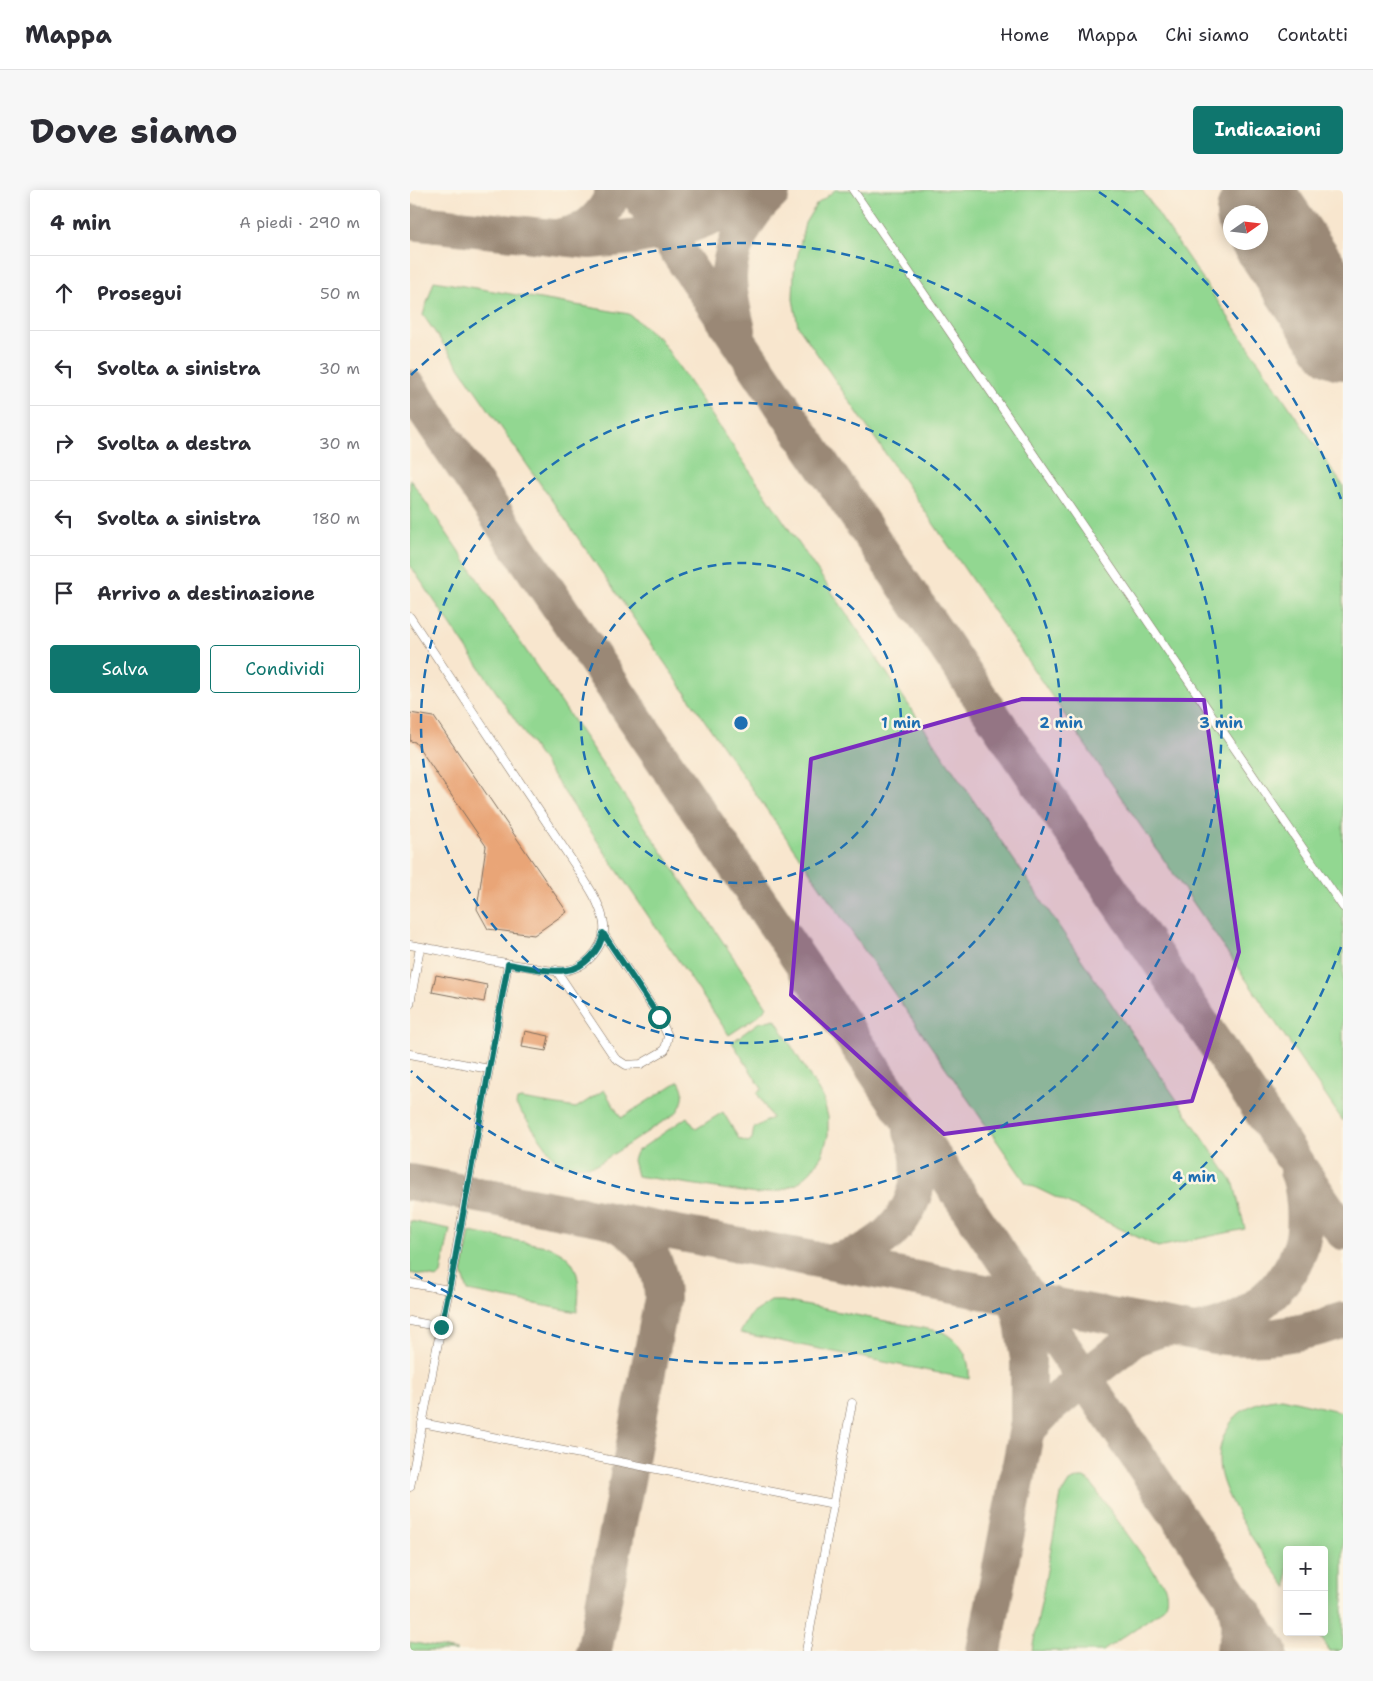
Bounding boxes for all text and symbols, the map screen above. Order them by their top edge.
text: Mappa [25,19,112,51]
text: Home [1000,23,1049,47]
text: Mappa [1077,23,1137,47]
text: Chi siamo [1165,23,1249,47]
text: Contatti [1277,23,1348,47]
button: Indicazioni [1193,106,1343,154]
text: Dove siamo [30,107,238,154]
north arrow [1223,205,1268,250]
text: 4 min [50,209,111,237]
text: A piedi · 290 m [239,212,360,233]
icon: ahead [50,279,78,307]
text: Prosegui [97,281,182,306]
text: 50 m [320,283,360,304]
icon: left [50,354,78,382]
text: Svolta a sinistra [97,356,260,381]
text: 30 m [319,358,360,379]
icon: right [50,429,78,457]
text: Svolta a destra [97,431,251,456]
text: 30 m [319,433,360,454]
icon: left [50,504,78,532]
text: Svolta a sinistra [97,506,260,531]
text: 180 m [312,508,360,529]
icon: arrive [50,579,78,607]
text: Arrivo a destinazione [97,581,315,606]
button: Salva [50,645,200,693]
button: Condividi [210,645,360,693]
text: 1 min [881,713,921,733]
text: 2 min [1039,713,1083,733]
text: 3 min [1199,713,1243,733]
centre of rings [732,714,750,732]
route start [648,1006,671,1029]
text: 4 min [1172,1167,1216,1187]
route end [430,1316,453,1339]
map controls [1283,1546,1328,1636]
button: + [1283,1546,1328,1591]
button: − [1283,1591,1328,1636]

